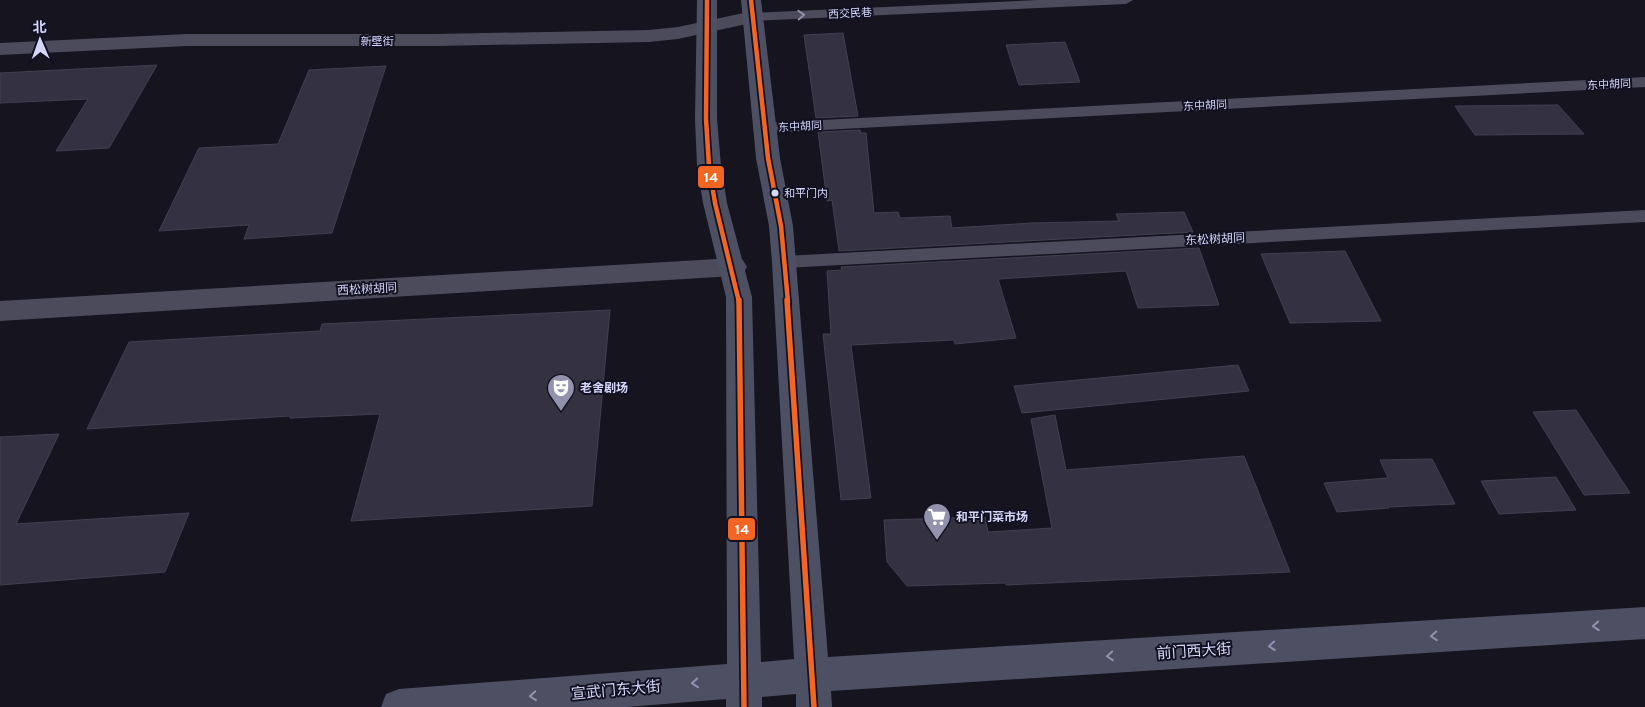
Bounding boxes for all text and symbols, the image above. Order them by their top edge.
street label: 西交民巷 [828,6,872,22]
one-way arrow [798,9,806,20]
north arrow [15,15,65,65]
text: 北 [32,20,47,37]
street label: 新壁街 [361,35,394,49]
street label: 东中胡同 [1587,77,1631,93]
street label: 东中胡同 [1183,98,1227,114]
street label: 东中胡同 [778,119,822,135]
line badge: 14 [697,165,725,189]
text: 14 [704,170,718,187]
place label: 和平门内 [784,187,828,201]
marker: 和平门内 [770,188,780,198]
street label: 东松树胡同 [1185,230,1245,250]
street label: 西松树胡同 [337,280,397,300]
theatre icon: 老舍剧场 [546,373,576,412]
place label: 老舍剧场 [580,381,628,397]
supermarket icon: 和平门菜市场 [922,502,952,541]
place label: 和平门菜市场 [956,510,1028,526]
line badge: 14 [727,517,756,541]
text: 14 [735,522,749,539]
one-way arrow [1592,620,1600,631]
one-way arrow [1430,630,1438,641]
street label: 前门西大街 [1156,640,1232,665]
one-way arrow [1268,640,1276,651]
one-way arrow [1106,650,1114,661]
street label: 宣武门东大街 [570,678,662,705]
one-way arrow [691,678,699,689]
one-way arrow [529,691,537,702]

